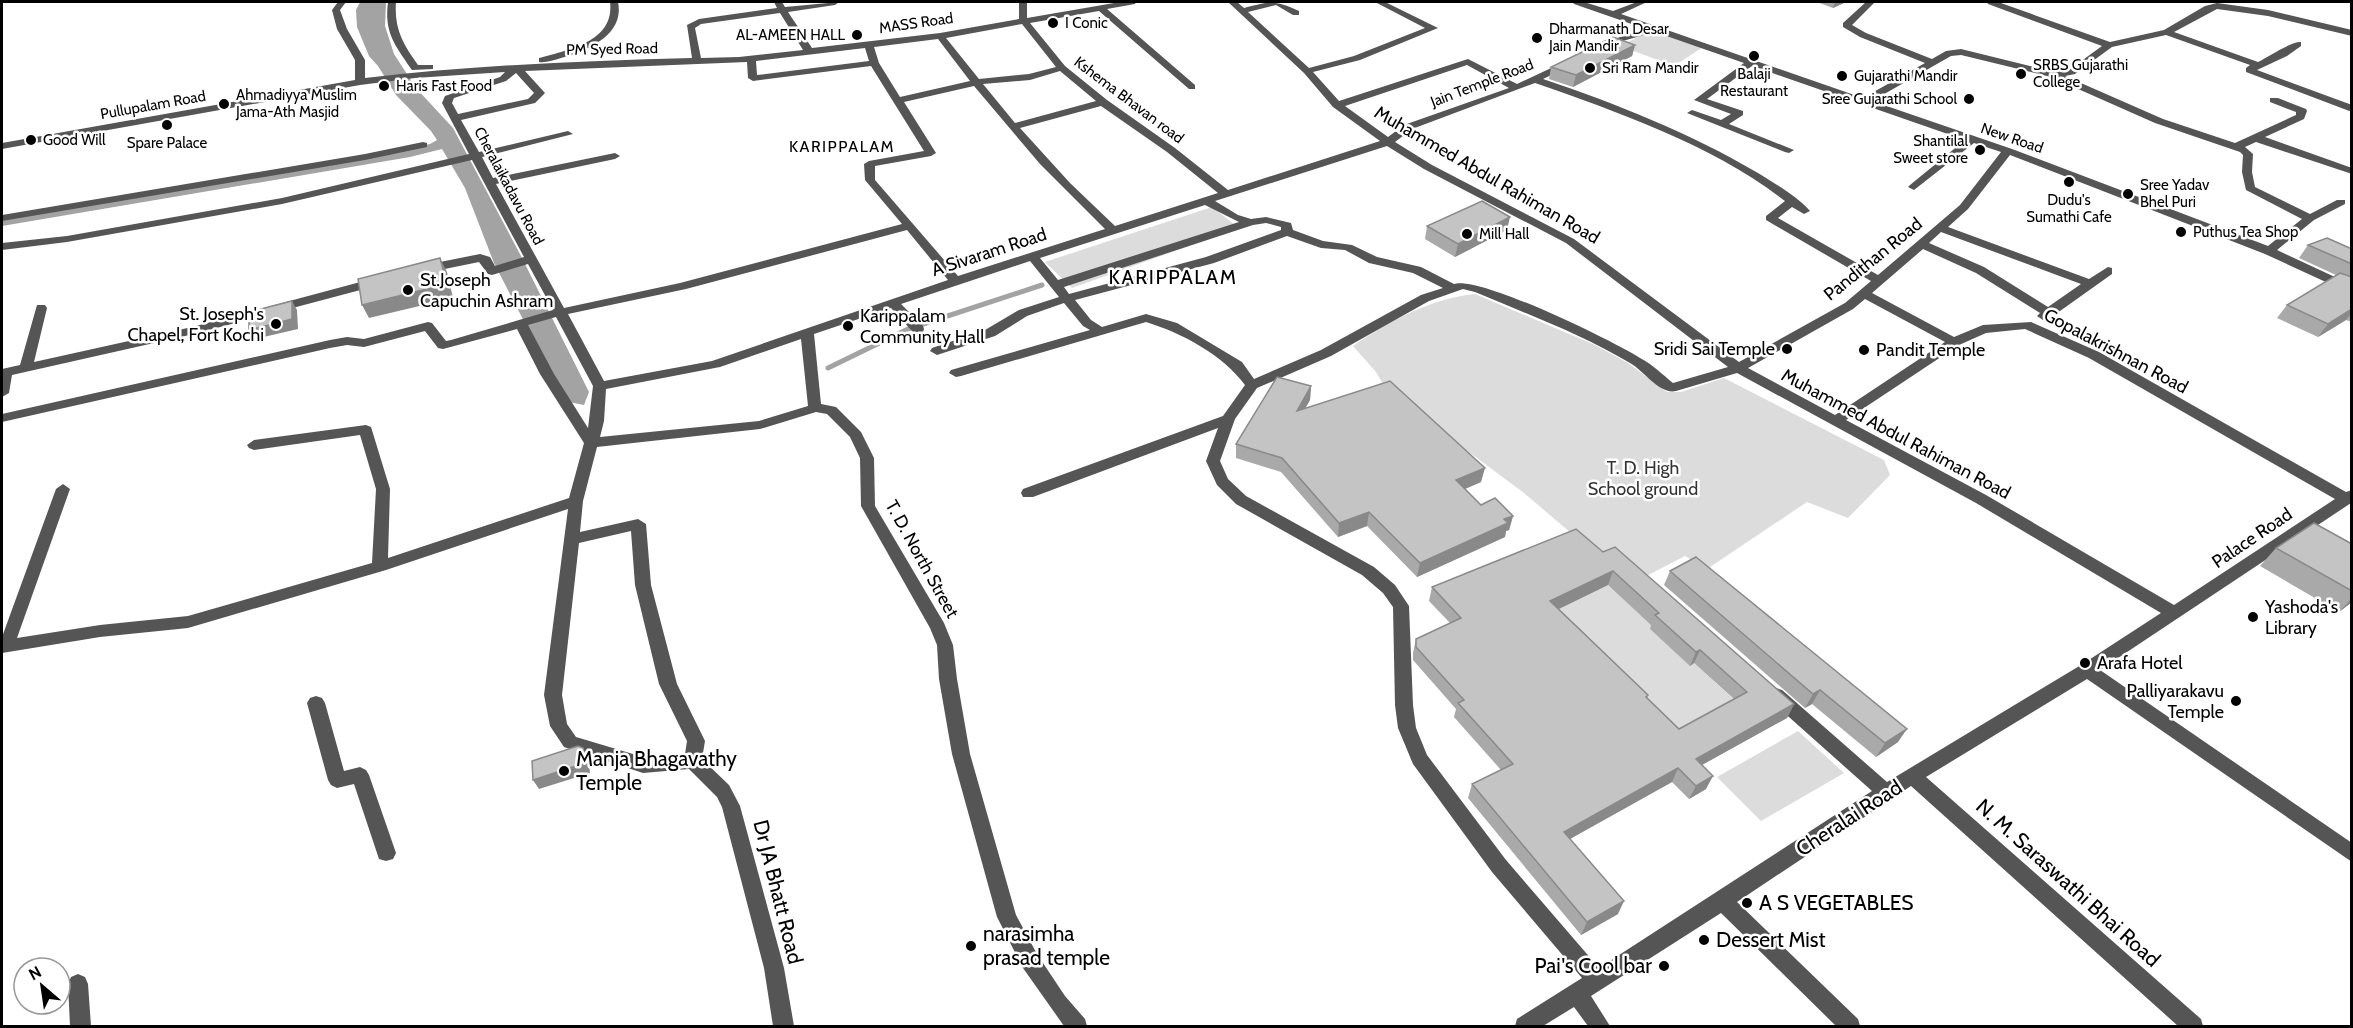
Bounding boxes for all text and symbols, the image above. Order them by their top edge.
street label: MASS Road [878,9,954,37]
place label: I Conic [1065,14,1108,32]
marker: I Conic [1046,16,1060,30]
place label: Dharmanath Desar Jain Mandir [1548,20,1669,55]
place label: AL-AMEEN HALL [736,26,845,44]
marker: AL-AMEEN HALL [850,28,864,42]
marker: Dharmanath Desar Jain Mandir [1530,31,1544,45]
street label: PM Syed Road [566,39,658,59]
marker: Balaji Restaurant [1747,49,1761,63]
street label: Kshema Bhavan road [1071,53,1187,147]
street label: Jain Temple Road [1427,55,1536,111]
place label: SRBS Gujarathi College [2033,56,2128,91]
place label: Sri Ram Mandir [1602,59,1699,77]
marker: Sri Ram Mandir [1583,61,1597,75]
place label: Balaji Restaurant [1720,65,1788,100]
place label: Gujarathi Mandir [1854,67,1958,85]
marker: SRBS Gujarathi College [2014,67,2028,81]
marker: Gujarathi Mandir [1835,69,1849,83]
place label: Haris Fast Food [396,77,492,95]
marker: Haris Fast Food [377,79,391,93]
place label: Ahmadiyya Muslim Jama-Ath Masjid [235,86,357,121]
street label: Pullupalam Road [99,87,207,123]
place label: Sree Gujarathi School [1822,90,1957,108]
marker: Sree Gujarathi School [1962,92,1976,106]
marker: Ahmadiyya Muslim Jama-Ath Masjid [217,97,231,111]
street label: Muhammed Abdul Rahiman Road [1370,101,1604,249]
marker: Spare Palace [160,118,174,132]
street label: New Road [1978,119,2046,157]
street label: Cheralaikadavu Road [470,124,548,248]
place label: Good Will [43,131,106,149]
place label: Shantilal Sweet store [1893,132,1968,167]
marker: Good Will [24,133,38,147]
place label: Spare Palace [127,134,208,152]
district label: KARIPPALAM [789,137,895,156]
marker: Shantilal Sweet store [1973,143,1987,157]
marker: Dudu's Sumathi Cafe [2062,175,2076,189]
place label: Sree Yadav Bhel Puri [2140,176,2210,211]
marker: Sree Yadav Bhel Puri [2121,187,2135,201]
place label: Dudu's Sumathi Cafe [2026,191,2112,226]
street label: Pandithan Road [1819,213,1927,305]
street label: A Sivaram Road [929,223,1049,281]
place label: Puthus Tea Shop [2193,223,2298,241]
place label: Mill Hall [1479,225,1530,243]
marker: Puthus Tea Shop [2174,225,2188,239]
marker: Mill Hall [1460,227,1474,241]
district label: KARIPPALAM [1109,265,1237,289]
place label: St.Joseph Capuchin Ashram [420,269,553,312]
marker: St.Joseph Capuchin Ashram [401,283,415,297]
place label: St. Joseph's Chapel, Fort Kochi [128,303,264,346]
street label: Gopalakrishnan Road [2040,304,2192,398]
place label: Karippalam Community Hall [860,305,985,348]
marker: St. Joseph's Chapel, Fort Kochi [269,317,283,331]
marker: Karippalam Community Hall [841,319,855,333]
place label: Sridi Sai Temple [1654,338,1775,360]
place label: Pandit Temple [1876,339,1985,361]
marker: Sridi Sai Temple [1780,342,1794,356]
marker: Pandit Temple [1857,343,1871,357]
street label: Muhammed Abdul Rahiman Road [1778,364,2014,504]
park label: T. D. High School ground [1588,457,1698,500]
street label: T. D. North Street [881,496,963,622]
street label: Palace Road [2208,503,2296,573]
place label: Yashoda's Library [2264,596,2338,639]
marker: Yashoda's Library [2246,610,2260,624]
place label: Arafa Hotel [2097,652,2183,674]
marker: Arafa Hotel [2078,656,2092,670]
place label: Palliyarakavu Temple [2127,680,2224,723]
marker: Palliyarakavu Temple [2229,694,2243,708]
place label: Manja Bhagavathy Temple [576,746,737,795]
marker: Manja Bhagavathy Temple [557,764,571,778]
street label: Cheralai Road [1791,774,1906,861]
street label: N. M. Saraswathi Bhai Road [1971,793,2165,972]
street label: Dr JA Bhatt Road [749,817,808,967]
place label: A S VEGETABLES [1759,890,1914,915]
marker: A S VEGETABLES [1740,896,1754,910]
place label: narasimha prasad temple [983,921,1110,970]
place label: Dessert Mist [1716,927,1826,952]
marker: Dessert Mist [1697,933,1711,947]
marker: narasimha prasad temple [964,939,978,953]
place label: Pai's Cool bar [1535,953,1652,978]
north arrow [12,956,72,1016]
marker: Pai's Cool bar [1657,959,1671,973]
text: N [25,962,45,984]

